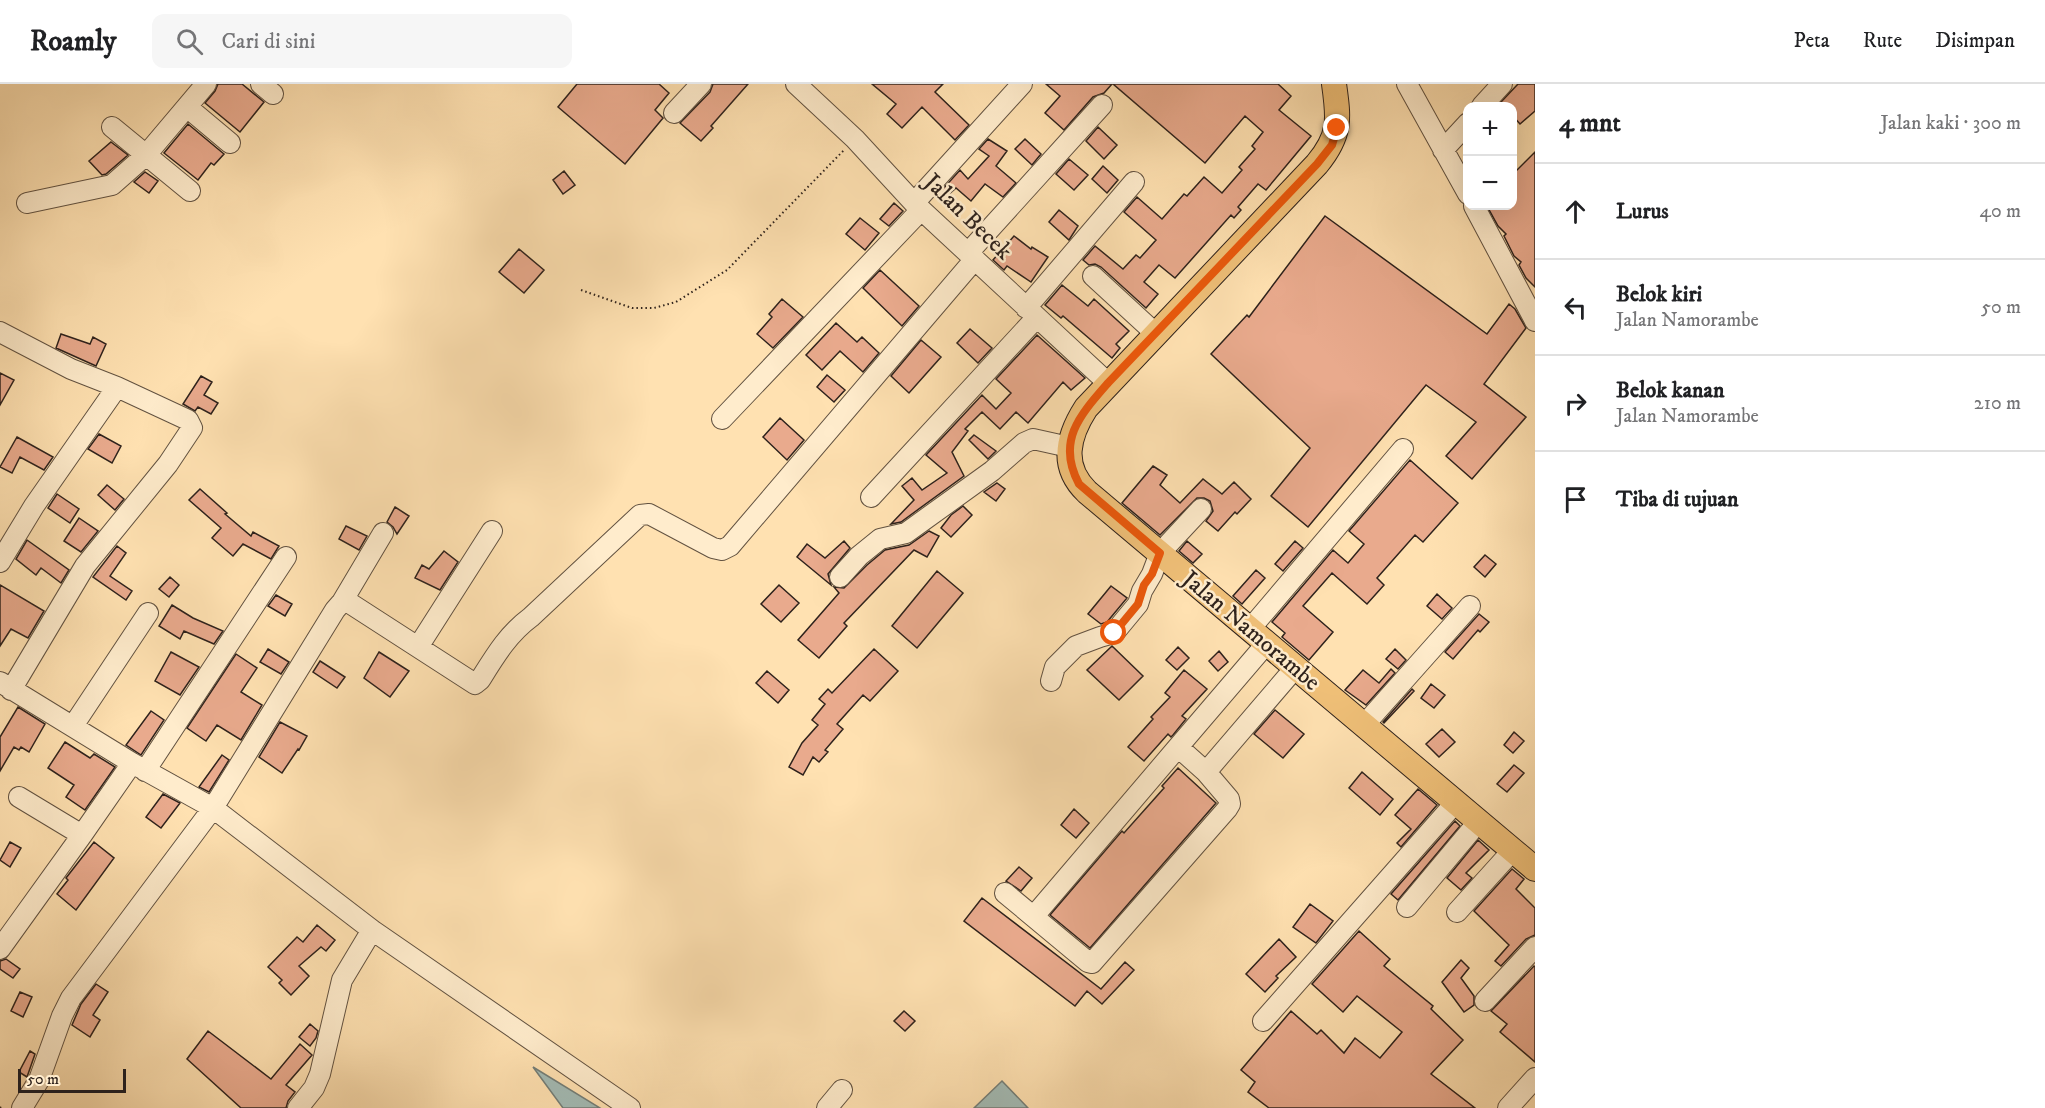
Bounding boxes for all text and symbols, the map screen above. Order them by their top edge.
search box [152,14,572,68]
text: Roamly [30,24,116,59]
icon: search [173,25,206,58]
text: Cari di sini [221,28,316,55]
text: Peta [1794,28,1830,54]
text: Rute [1863,28,1902,54]
text: Disimpan [1935,28,2015,54]
map controls [1463,102,1517,210]
button: + [1463,102,1517,156]
text: 4 mnt [1559,107,1621,140]
text: Jalan kaki · 300 m [1881,111,2021,136]
route end [1323,114,1349,140]
button: − [1463,156,1517,210]
street label: Jalan Becek [916,166,1019,267]
icon: ahead [1559,195,1592,228]
text: Lurus [1616,198,1669,225]
text: 40 m [1979,199,2021,224]
text: Belok kiri [1616,281,1702,308]
icon: left [1559,291,1592,324]
text: 50 m [1981,295,2021,320]
text: Jalan Namorambe [1616,308,1759,333]
text: Belok kanan [1616,377,1724,404]
icon: right [1559,387,1592,420]
text: 210 m [1974,391,2021,416]
text: Jalan Namorambe [1616,404,1759,429]
icon: arrive [1559,483,1592,516]
text: Tiba di tujuan [1616,486,1738,513]
street label: Jalan Namorambe [1174,563,1326,698]
route start [1100,619,1126,645]
scale bar [18,1066,126,1094]
text: 50 m [27,1069,59,1089]

